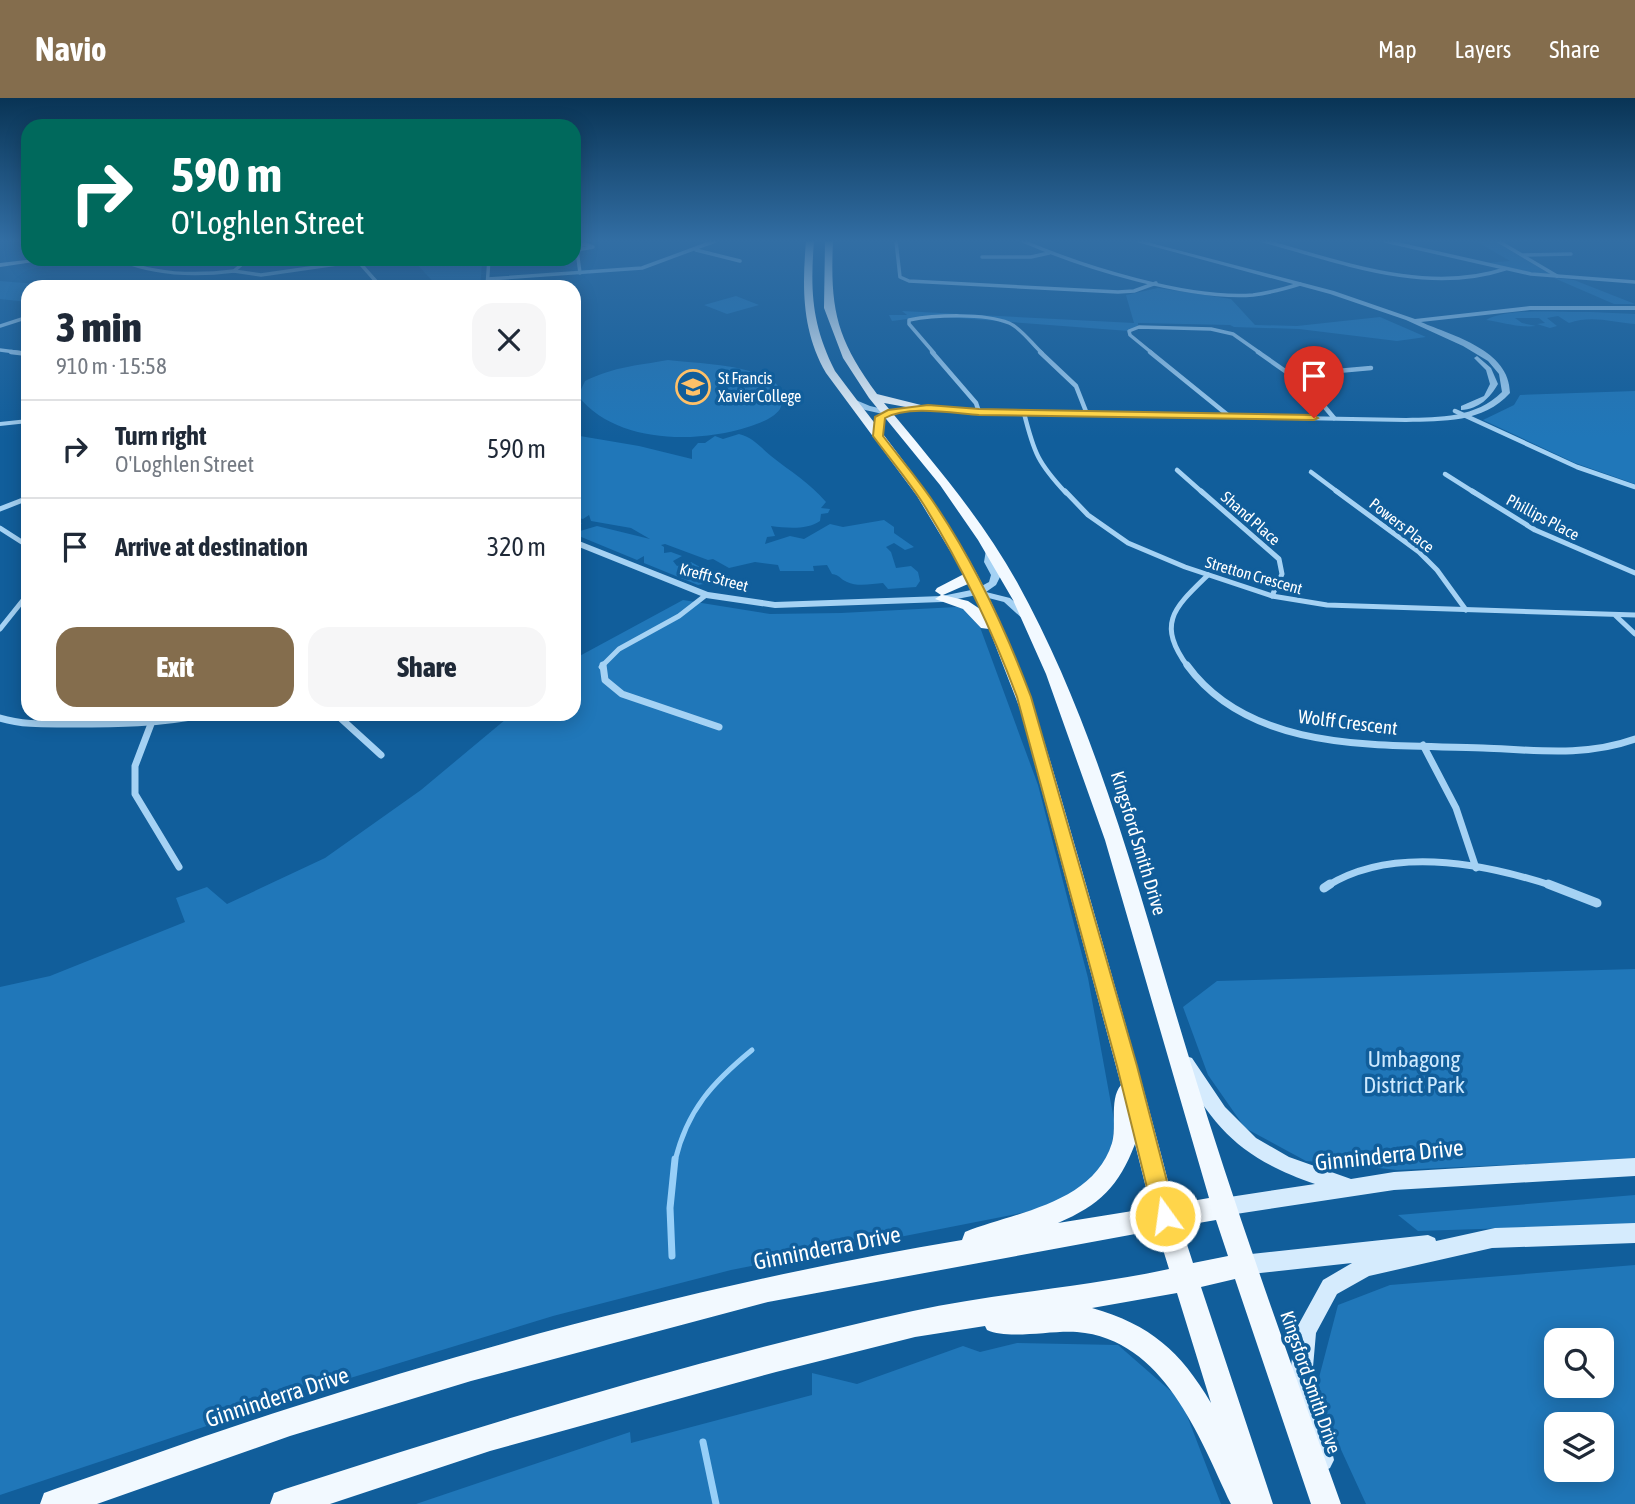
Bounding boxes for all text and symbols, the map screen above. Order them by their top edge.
text: Navio [35,30,107,68]
text: Map [1378,36,1417,63]
text: Layers [1455,36,1511,63]
text: Share [1549,36,1600,63]
text: 590 m [171,146,282,202]
icon: right [56,147,147,238]
text: O'Loghlen Street [171,204,364,241]
text: 3 min [56,303,142,351]
button: close [472,303,546,377]
pin [1284,346,1344,418]
text: 910 m · 15:58 [56,353,167,379]
icon: arrive [1295,357,1333,395]
school or university icon: St Francis Xavier College [674,368,712,406]
place label: St Francis Xavier College [718,369,801,406]
text: Turn right [115,421,206,451]
icon: right [56,430,94,468]
text: 590 m [487,434,546,464]
text: O'Loghlen Street [115,451,254,477]
street label: Shand Place [1218,488,1284,548]
street label: Phillips Place [1503,490,1582,545]
street label: Powers Place [1366,494,1438,556]
icon: arrive [56,528,94,566]
text: Arrive at destination [115,532,308,562]
text: 320 m [487,532,546,562]
street label: Stretton Crescent [1203,553,1305,598]
street label: Krefft Street [678,559,751,595]
button: Exit [56,627,294,707]
button: Share [308,627,546,707]
street label: Wolff Crescent [1297,705,1399,739]
street label: Kingsford Smith Drive [1107,768,1171,918]
park label: Umbagong District Park [1363,1046,1465,1098]
street label: Ginninderra Drive [1313,1134,1465,1176]
position arrow [1128,1179,1202,1253]
street label: Ginninderra Drive [751,1221,903,1275]
street label: Kingsford Smith Drive [1276,1308,1346,1456]
map controls [1544,1328,1614,1482]
button: search [1544,1328,1614,1398]
street label: Ginninderra Drive [202,1362,352,1432]
button: layers [1544,1412,1614,1482]

